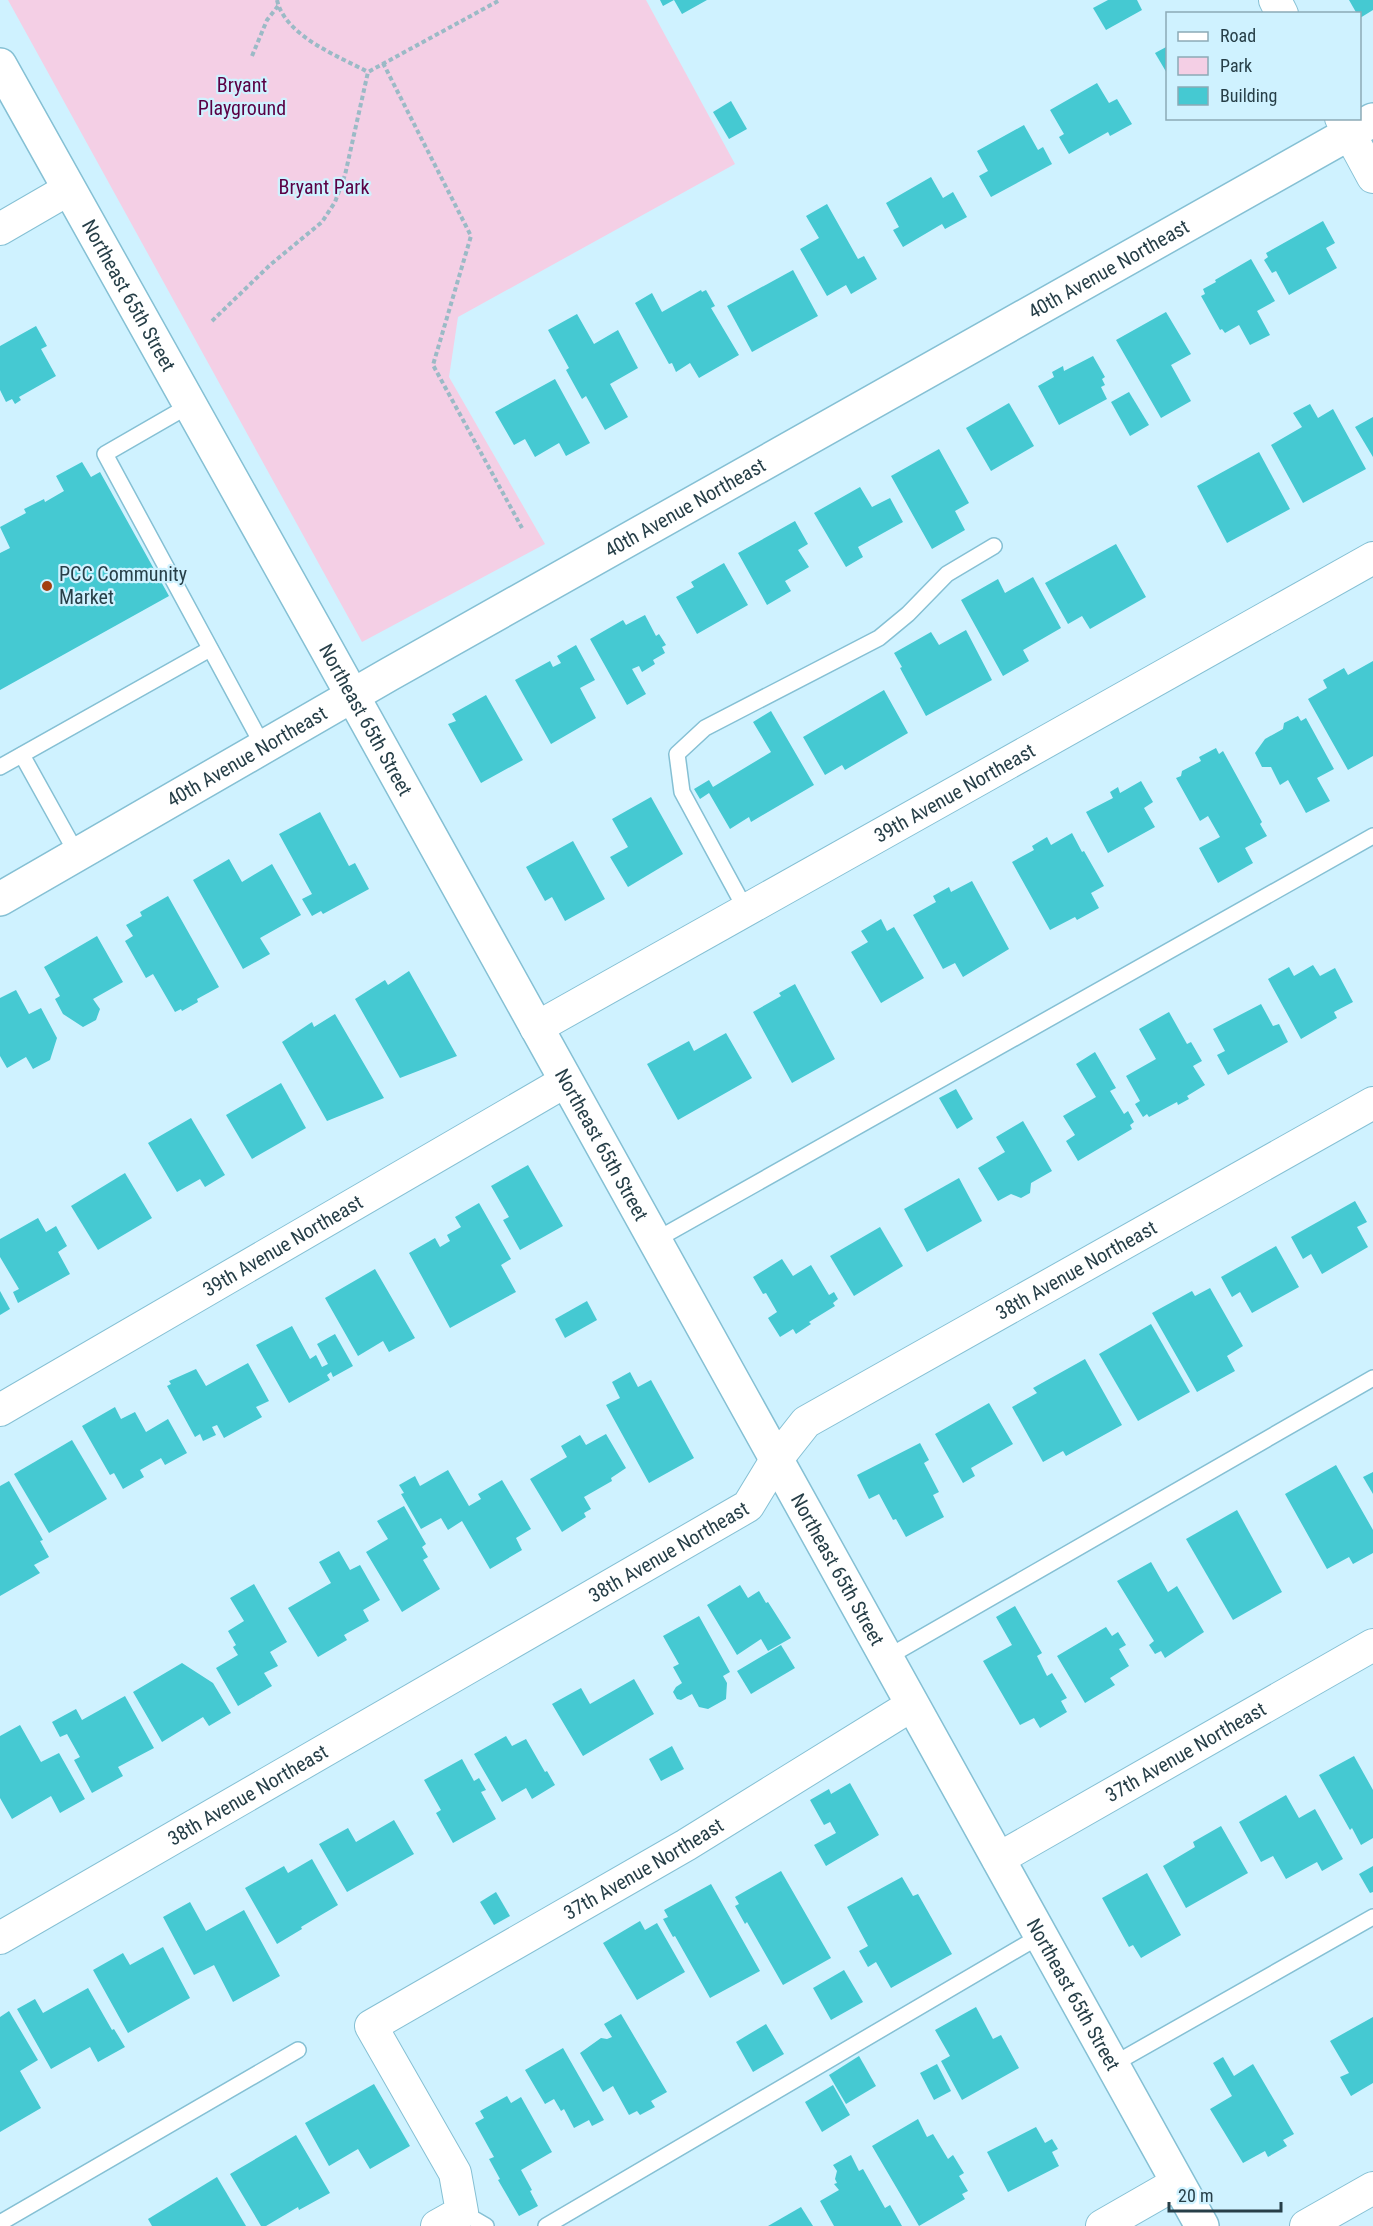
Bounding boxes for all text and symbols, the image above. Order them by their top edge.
legend [1166,12,1361,120]
text: Road [1220,25,1256,46]
text: Park [1220,55,1252,76]
park label: Bryant Playground [198,73,286,120]
text: Building [1220,85,1277,106]
park label: Bryant Park [279,175,369,199]
street label: 40th Avenue Northeast [1024,214,1193,324]
street label: Northeast 65th Street [77,215,181,376]
street label: 40th Avenue Northeast [600,453,770,562]
place label: PCC Community Market [59,562,187,609]
marker: PCC Community Market [40,579,54,593]
street label: Northeast 65th Street [314,640,418,800]
street label: 40th Avenue Northeast [163,701,331,812]
street label: 39th Avenue Northeast [870,738,1039,848]
street label: Northeast 65th Street [550,1064,654,1225]
street label: 39th Avenue Northeast [199,1190,367,1301]
street label: 38th Avenue Northeast [991,1215,1161,1325]
street label: Northeast 65th Street [786,1489,889,1650]
street label: 38th Avenue Northeast [584,1496,753,1608]
street label: 37th Avenue Northeast [1101,1697,1270,1807]
street label: 38th Avenue Northeast [163,1739,332,1851]
street label: 37th Avenue Northeast [559,1813,728,1925]
street label: Northeast 65th Street [1022,1914,1125,2075]
scale bar [1169,2175,1282,2213]
text: 20 m [1178,2185,1213,2206]

